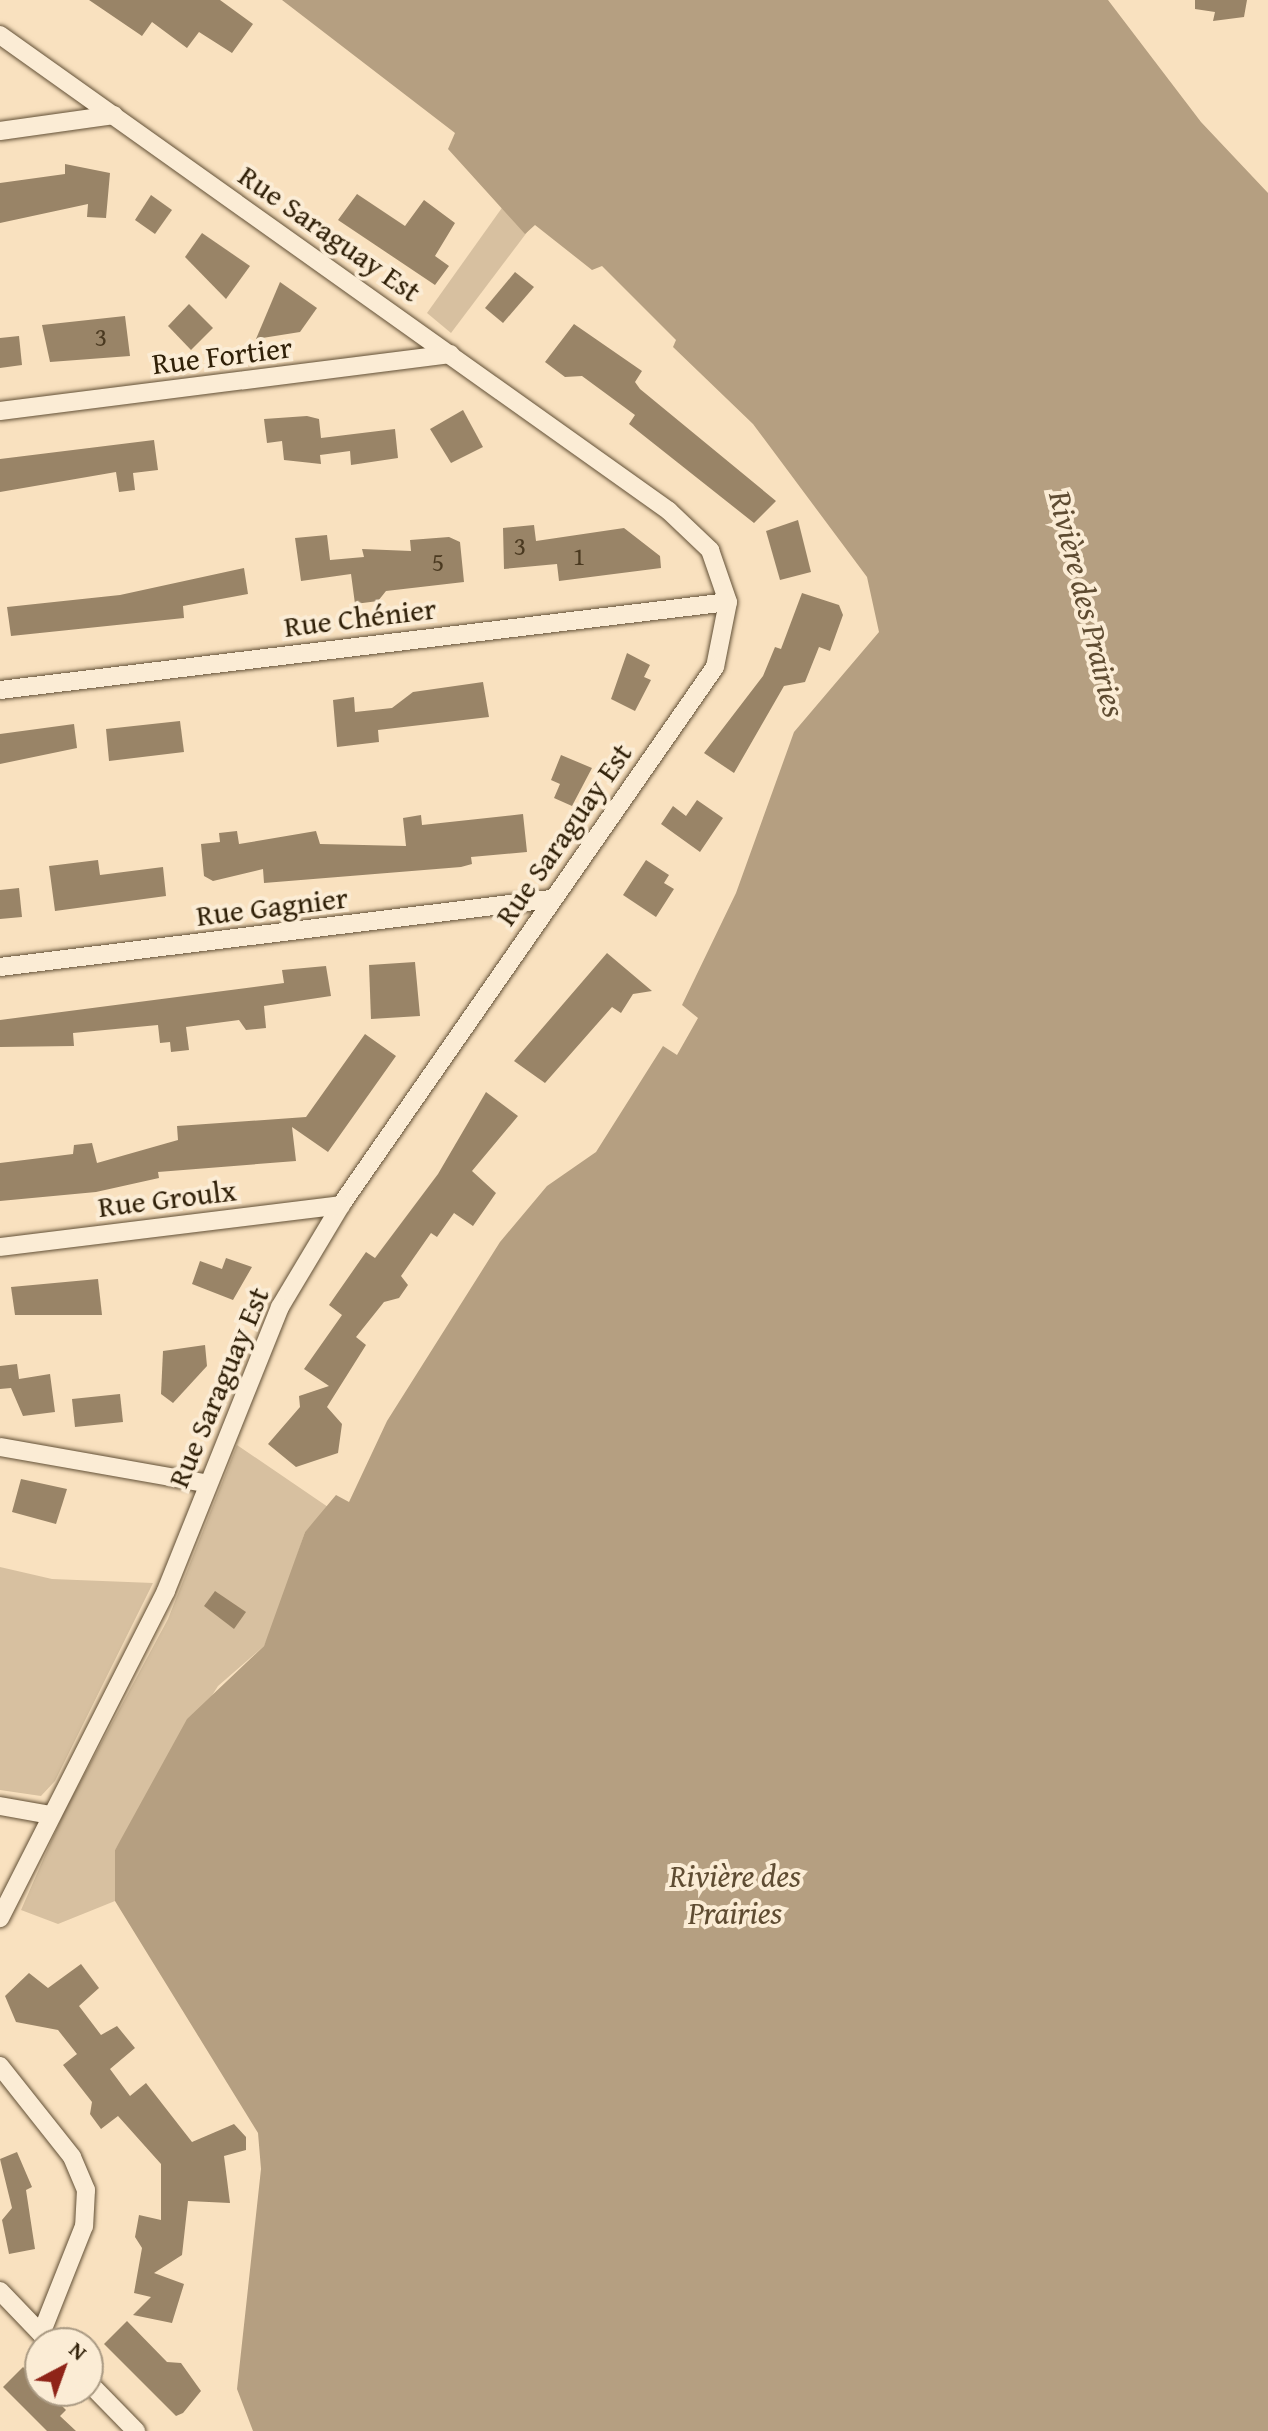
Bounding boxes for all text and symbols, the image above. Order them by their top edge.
street label: Rue Saraguay Est [232,157,428,309]
house number: 3 [95,321,107,353]
street label: Rue Fortier [150,329,294,381]
water label: Rivière des Prairies [1040,487,1134,721]
house number: 3 [514,530,526,562]
house number: 1 [573,540,585,572]
house number: 5 [432,546,444,578]
street label: Rue Chénier [282,590,438,644]
street label: Rue Saraguay Est [487,736,639,932]
street label: Rue Gagnier [194,879,350,933]
street label: Rue Groulx [96,1172,238,1224]
street label: Rue Saraguay Est [160,1282,276,1492]
water label: Rivière des Prairies [669,1858,801,1933]
north arrow [24,2327,104,2407]
text: N [62,2333,94,2367]

